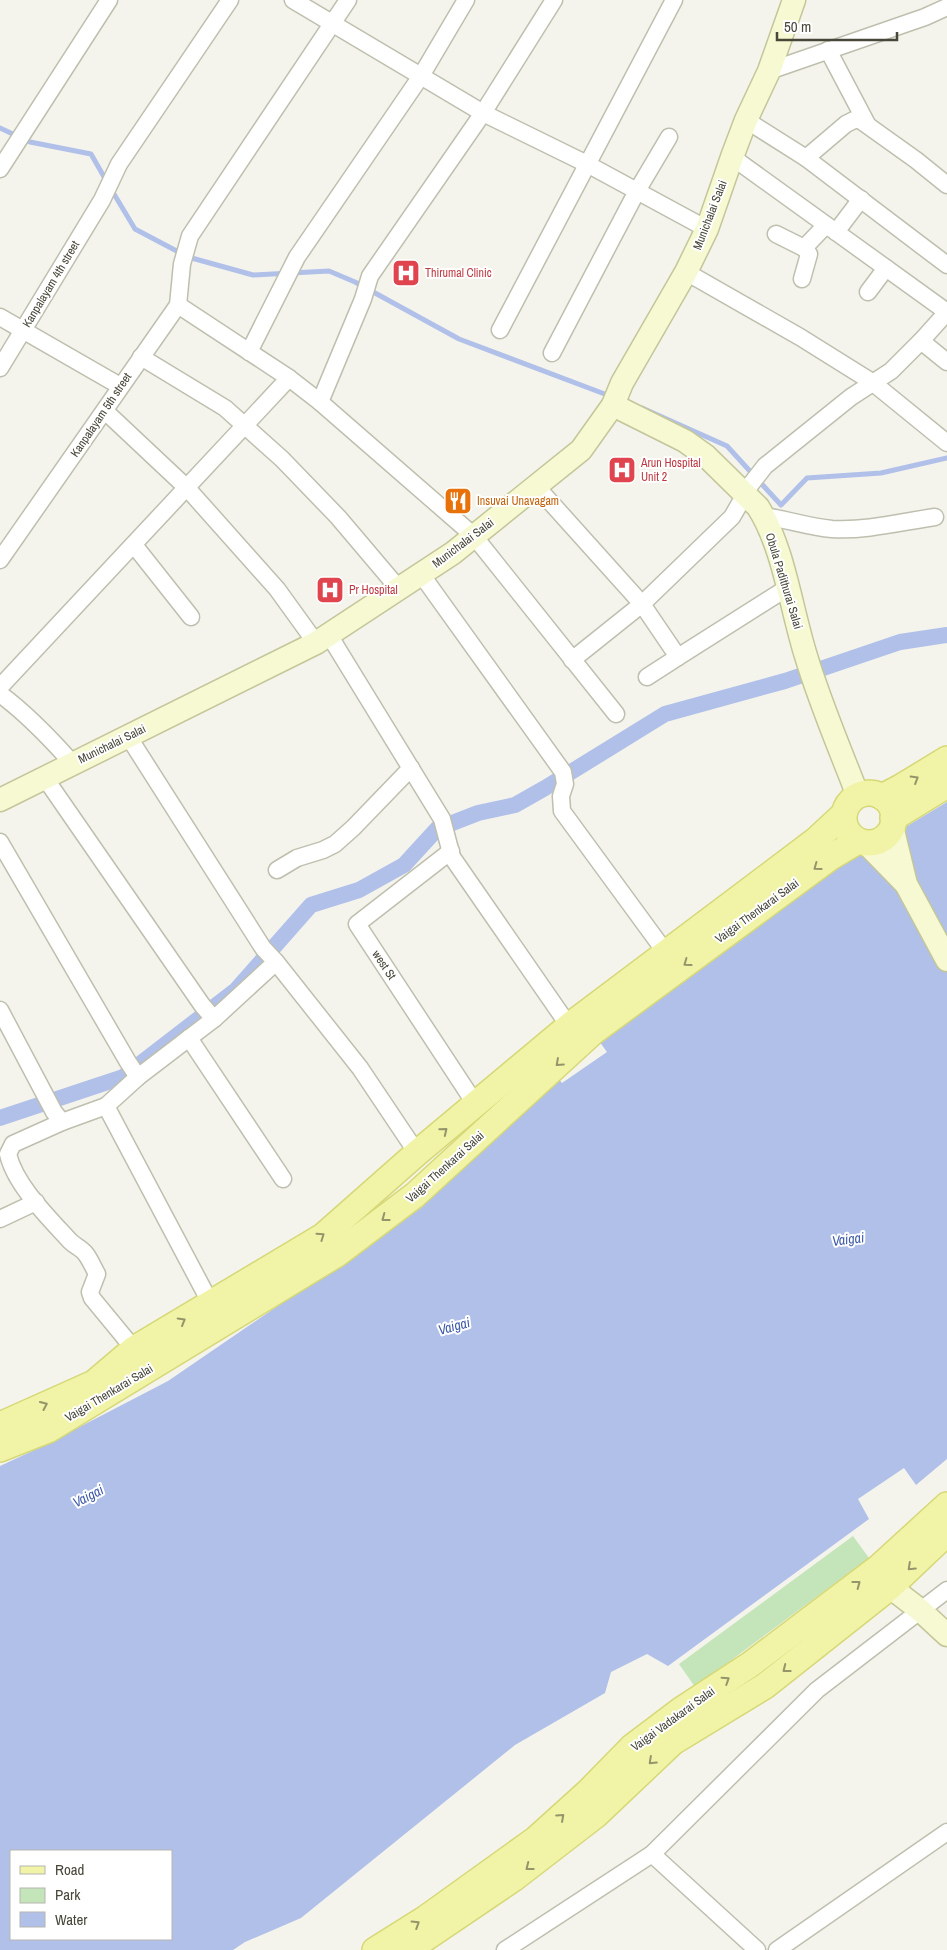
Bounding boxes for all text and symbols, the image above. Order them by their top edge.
scale bar [777,10,897,42]
text: 50 m [784,16,811,37]
street label: Munichalai Salai [689,178,731,252]
street label: Kanpalayam 4th street [19,237,83,330]
hospital icon: Thirumal Clinic [391,258,421,288]
place label: Thirumal Clinic [425,265,492,281]
street label: Kanpalayam 5th street [67,369,135,460]
hospital icon: Arun Hospital Unit 2 [607,455,637,485]
place label: Arun Hospital Unit 2 [640,455,701,485]
restaurant icon: Insuvai Unavagam [443,486,473,516]
place label: Insuvai Unavagam [477,493,559,509]
street label: Munichalai Salai [429,515,497,571]
street label: Obula Padithurai Salai [762,531,806,631]
hospital icon: Pr Hospital [315,575,345,605]
place label: Pr Hospital [349,582,398,598]
street label: Munichalai Salai [76,721,148,767]
one-way arrow [909,776,918,786]
one-way arrow [813,861,823,870]
street label: Vaigai Thenkarai Salai [712,875,802,947]
street label: west St [368,947,400,983]
one-way arrow [683,957,692,966]
one-way arrow [555,1057,564,1066]
one-way arrow [439,1127,448,1136]
street label: Vaigai Thenkarai Salai [403,1128,487,1206]
one-way arrow [381,1212,391,1221]
water label: Vaigai [831,1228,866,1250]
one-way arrow [315,1233,325,1242]
water label: Vaigai [436,1313,473,1339]
one-way arrow [177,1317,186,1327]
street label: Vaigai Thenkarai Salai [62,1360,156,1426]
one-way arrow [39,1401,48,1411]
water label: Vaigai [70,1480,107,1511]
one-way arrow [908,1561,917,1570]
one-way arrow [851,1582,860,1590]
one-way arrow [782,1664,791,1673]
one-way arrow [721,1677,730,1687]
street label: Vaigai Vadakarai Salai [628,1683,718,1755]
one-way arrow [649,1755,658,1764]
one-way arrow [555,1813,564,1822]
legend [10,1850,172,1940]
text: Road [55,1859,84,1880]
one-way arrow [526,1861,535,1869]
text: Park [55,1884,81,1905]
text: Water [55,1909,87,1930]
one-way arrow [411,1921,420,1930]

